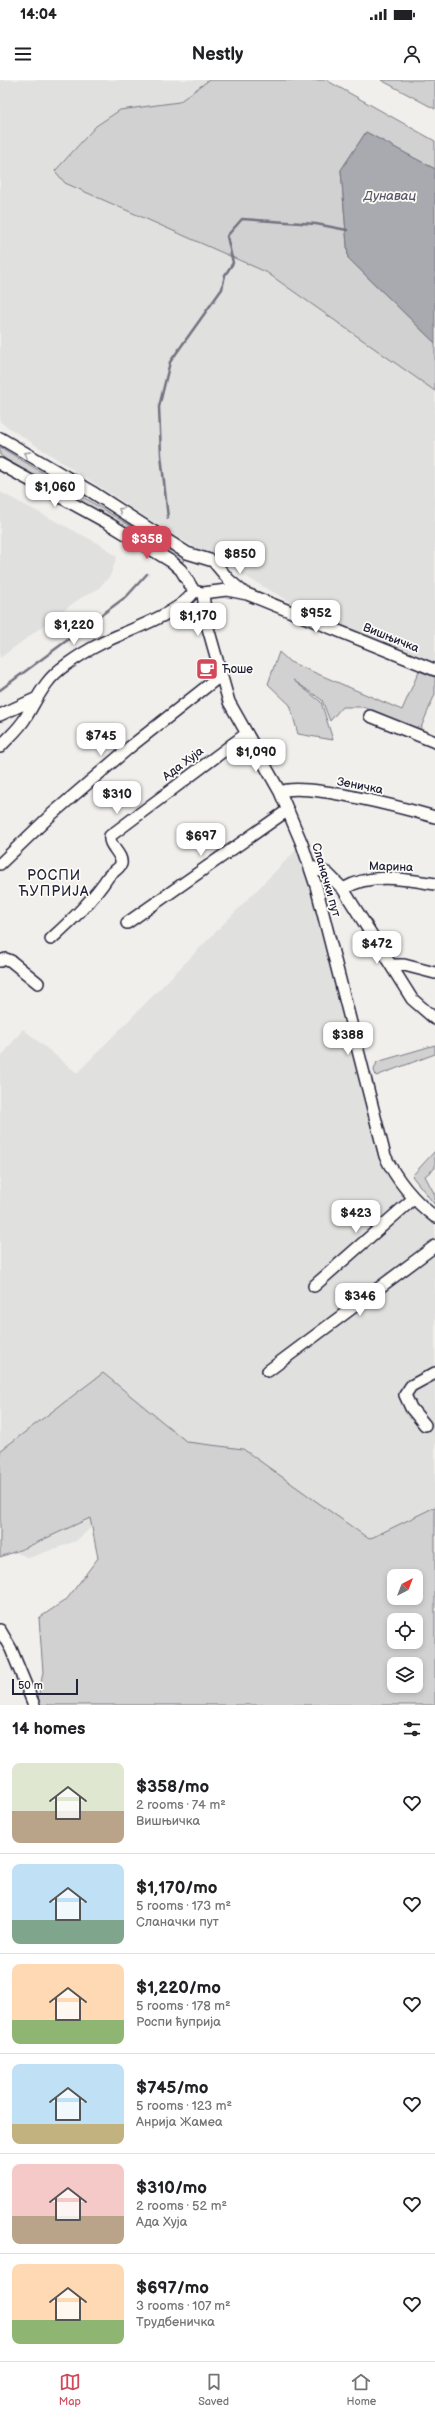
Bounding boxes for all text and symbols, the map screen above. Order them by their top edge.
text: 14:04 [20,5,57,24]
icon: menu [12,43,34,65]
icon: person [401,43,423,65]
text: Nestly [192,44,243,65]
water label: Дунавац [363,188,417,204]
one-way arrow [24,452,31,459]
pin: $1,060 [22,474,88,508]
text: $1,060 [34,479,76,495]
one-way arrow [119,508,126,515]
pin: $358 [123,526,171,560]
text: $358 [131,531,163,547]
pin: $850 [216,541,264,575]
text: $850 [224,546,256,562]
pin: $952 [292,600,340,634]
pin: $1,170 [165,603,231,637]
text: $952 [300,605,332,621]
text: $1,170 [179,608,217,624]
pin: $1,220 [41,612,107,646]
text: $1,220 [54,617,94,633]
street label: Вишњичка [361,620,421,656]
cafe icon: Ћоше [194,656,220,682]
place label: Ћоше [222,662,253,677]
pin: $745 [77,723,125,757]
text: $745 [86,728,116,744]
pin: $1,090 [223,739,289,773]
street label: Ада Хуја [159,744,206,785]
text: $1,090 [236,744,276,760]
street label: Зеничка [336,774,384,798]
pin: $310 [93,781,141,815]
text: $310 [102,786,132,802]
pin: $697 [177,823,225,857]
text: $697 [185,828,217,844]
street label: Сланачки пут [308,841,344,919]
street label: Марина [369,859,413,875]
district label: РОСПИ ЋУПРИЈА [18,867,90,900]
pin: $472 [353,931,401,965]
text: $472 [361,936,393,952]
pin: $388 [324,1022,372,1056]
text: $388 [332,1027,364,1043]
pin: $423 [332,1200,380,1234]
text: $423 [340,1205,372,1221]
pin: $346 [336,1283,384,1317]
text: $346 [344,1288,376,1304]
north arrow [387,1569,423,1605]
map controls [387,1569,423,1693]
button: locate [387,1613,423,1649]
button: layers [387,1657,423,1693]
scale bar [12,1677,78,1696]
text: 50 m [18,1679,43,1692]
icon: filters [401,1718,423,1740]
text: 14 homes [12,1719,85,1739]
text: $358/mo [136,1777,209,1797]
icon: home [44,1779,92,1827]
icon: heart [401,1792,423,1814]
text: 2 rooms · 74 m² [136,1797,226,1813]
text: Вишњичка [136,1813,200,1829]
text: $1,170/mo [136,1878,217,1898]
icon: home [44,1880,92,1928]
icon: heart [401,1893,423,1915]
text: 5 rooms · 173 m² [136,1898,231,1914]
text: Сланачки пут [136,1914,219,1930]
text: $1,220/mo [136,1978,221,1998]
icon: home [44,1980,92,2028]
icon: heart [401,1993,423,2015]
text: 5 rooms · 178 m² [136,1998,231,2014]
text: Роспи ћуприја [136,2014,221,2030]
text: $745/mo [136,2078,209,2098]
icon: home [44,2080,92,2128]
icon: heart [401,2093,423,2115]
text: 5 rooms · 123 m² [136,2098,232,2114]
text: Анрија Жамеа [136,2114,223,2130]
text: $310/mo [136,2178,207,2198]
icon: home [44,2180,92,2228]
icon: heart [401,2193,423,2215]
text: 2 rooms · 52 m² [136,2198,227,2214]
text: Ада Хуја [136,2214,188,2230]
text: $697/mo [136,2278,209,2298]
icon: home [44,2280,92,2328]
icon: heart [401,2293,423,2315]
text: 3 rooms · 107 m² [136,2298,231,2314]
text: Трудбеничка [136,2314,215,2330]
tab: Map [59,2371,81,2408]
tab: Saved [198,2371,229,2408]
tab: Home [346,2371,376,2408]

